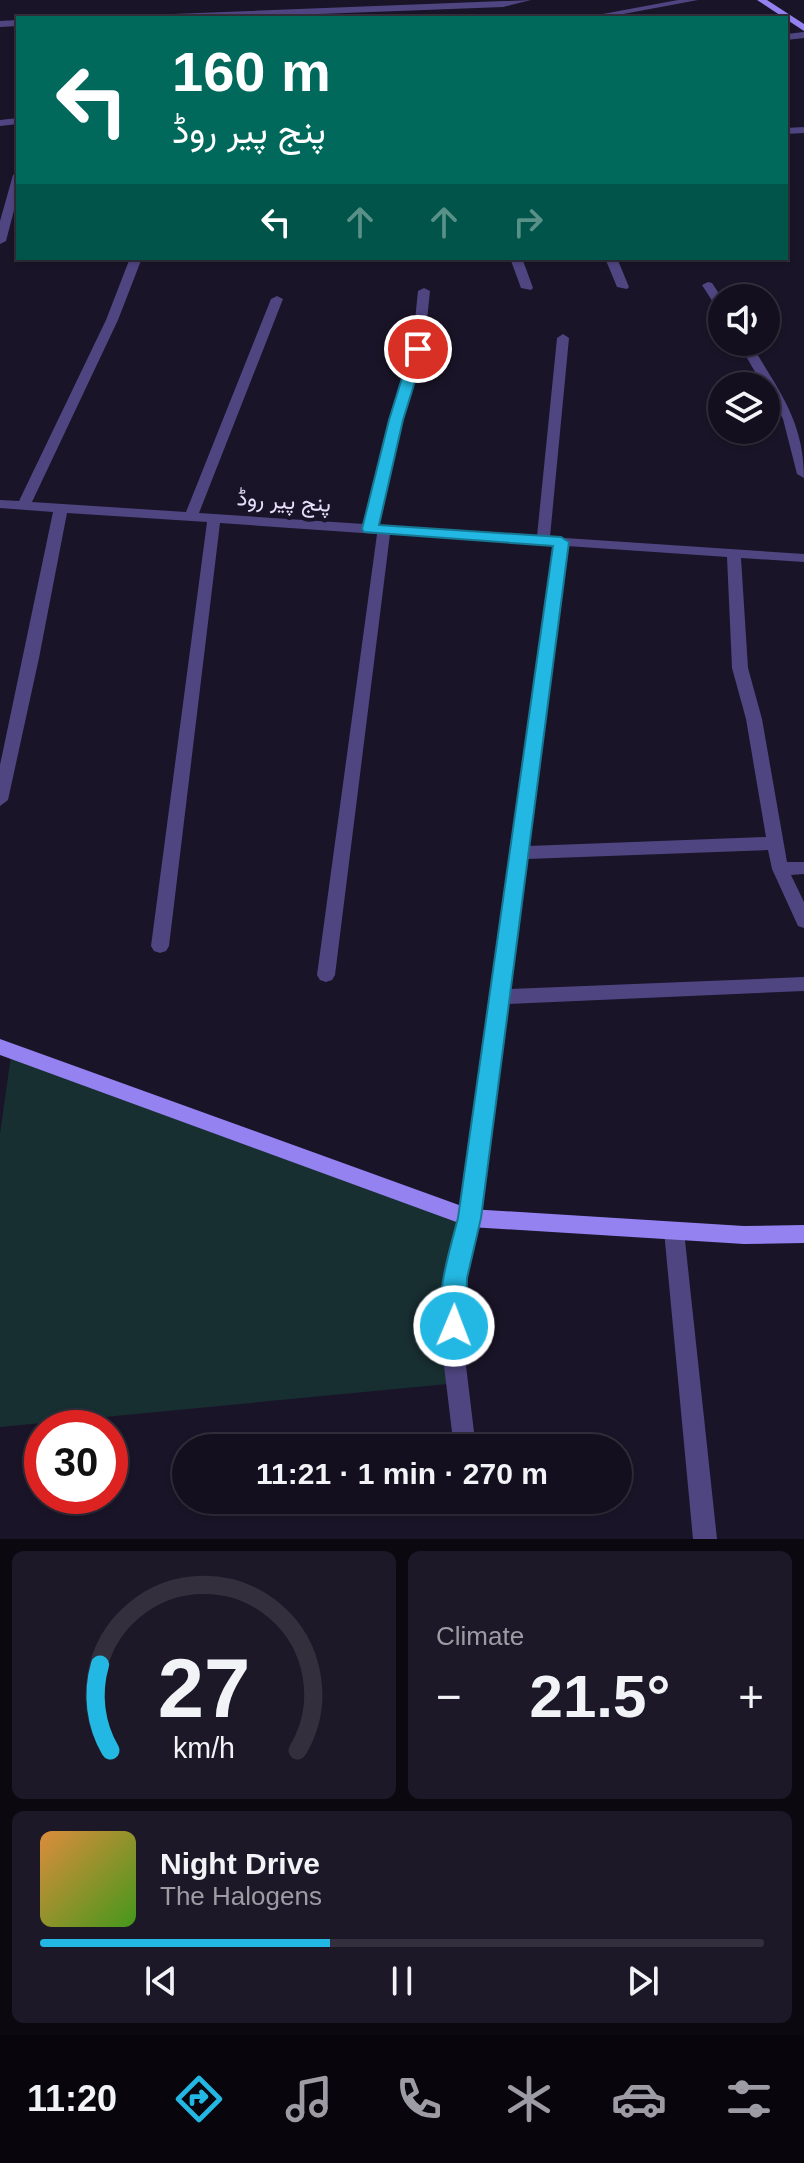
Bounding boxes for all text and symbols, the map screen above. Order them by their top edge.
text: 160 m [172,40,331,103]
icon: left [40,48,144,152]
text: پنج پیر روڈ [172,110,326,151]
icon: left [254,200,298,244]
icon: ahead [338,200,382,244]
icon: ahead [422,200,466,244]
icon: right [506,200,550,244]
map controls [708,284,780,444]
button: sound [708,284,780,356]
pin [384,315,452,383]
icon: arrive [396,327,440,371]
button: layers [708,372,780,444]
street label: پنج پیر روڈ [236,485,332,519]
position arrow [412,1284,496,1368]
speed limit sign: 30 [24,1410,128,1514]
text: 11:21 · 1 min · 270 m [256,1457,548,1490]
text: Climate [436,1621,524,1651]
text: 27 [158,1642,250,1735]
text: 21.5° [530,1663,670,1730]
text: − [436,1672,462,1721]
text: + [738,1672,764,1721]
text: km/h [173,1732,235,1764]
text: Night Drive [160,1847,320,1880]
text: The Halogens [160,1881,322,1911]
icon: previous [139,1959,183,2003]
icon: pause [380,1959,424,2003]
icon: next [621,1959,665,2003]
icon: directions [171,2071,227,2127]
icon: music [281,2071,337,2127]
icon: phone [391,2071,447,2127]
icon: climate [501,2071,557,2127]
icon: car [611,2071,667,2127]
icon: filters [721,2071,777,2127]
text: 11:20 [27,2078,117,2119]

